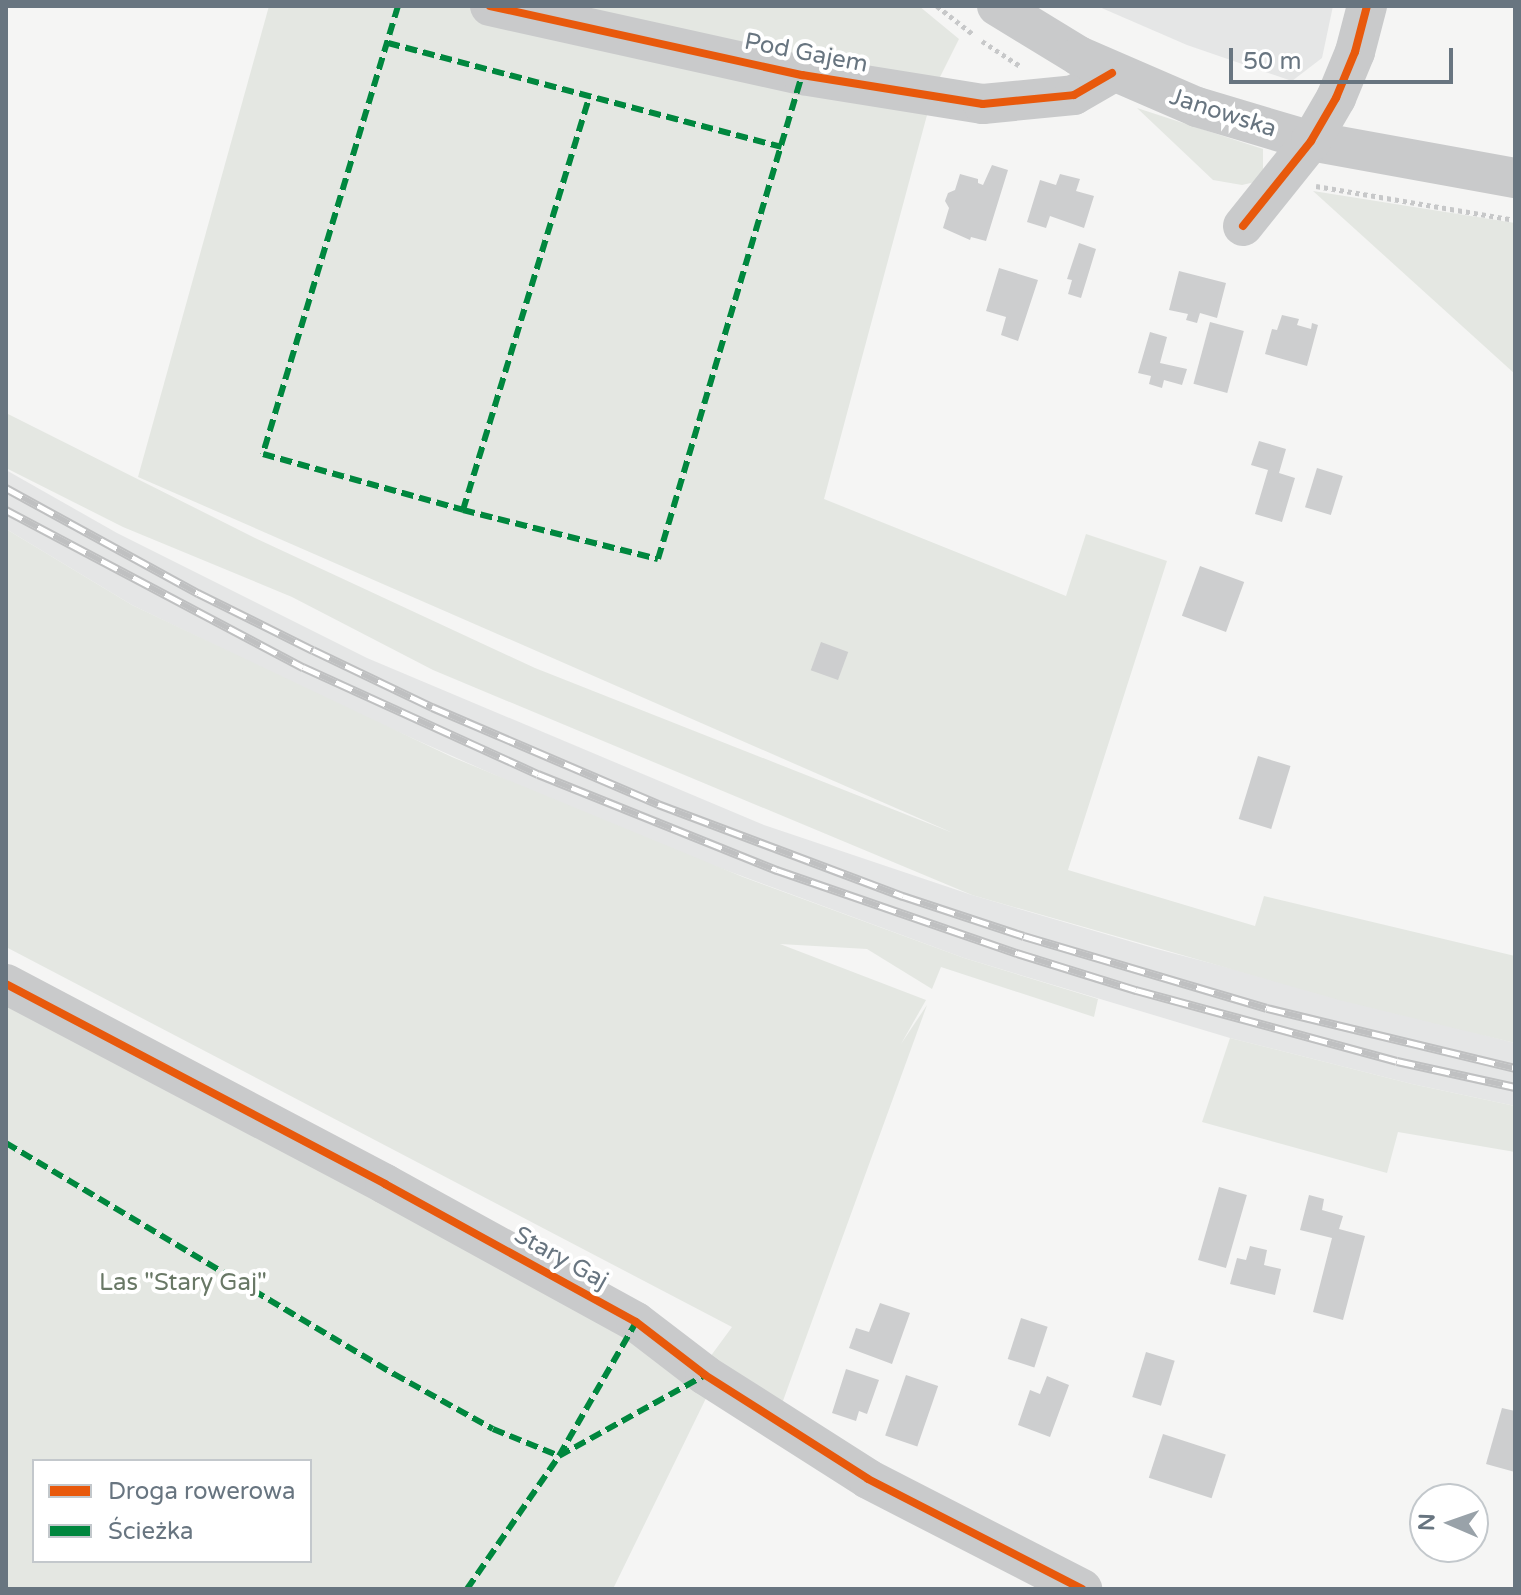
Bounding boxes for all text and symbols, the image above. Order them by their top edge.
street label: Pod Gajem [742,27,870,79]
scale bar [1233,32,1457,82]
text: 50 m [1243,47,1301,76]
street label: Janowska [1166,82,1280,144]
street label: Stary Gaj [509,1220,613,1296]
park label: Las "Stary Gaj" [99,1269,267,1297]
legend [32,1459,312,1563]
text: Droga rowerowa [108,1477,295,1506]
north arrow [1409,1483,1489,1563]
text: N [1414,1513,1440,1532]
text: Ścieżka [108,1517,193,1546]

